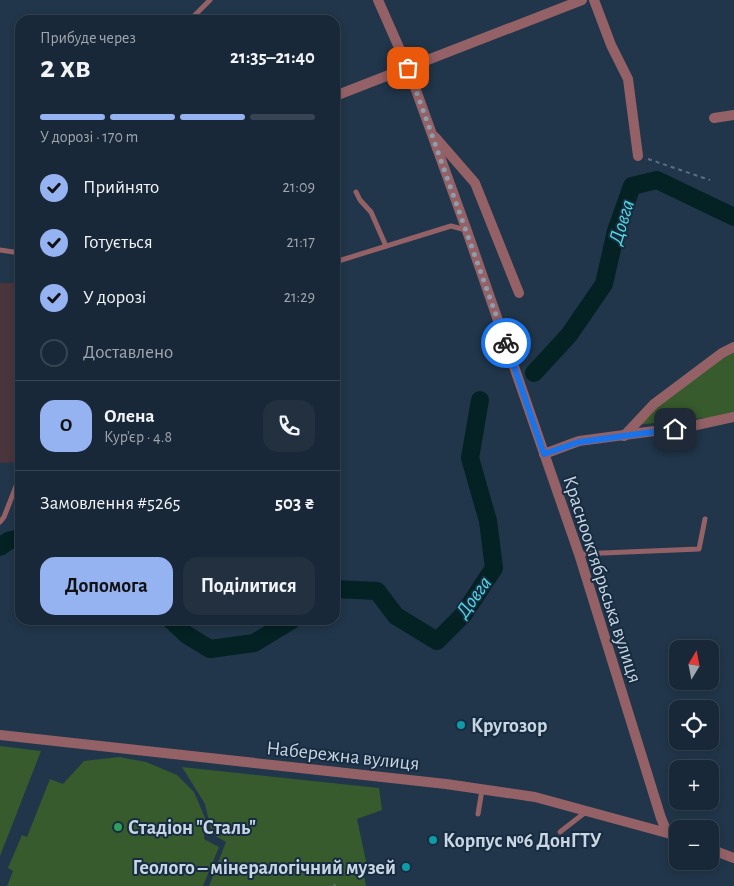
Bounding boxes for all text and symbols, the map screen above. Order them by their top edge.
text: Прибуде через [40,30,136,46]
pin [387,47,429,89]
text: 21:35–21:40 [230,48,315,67]
text: 2 хв [40,51,90,83]
icon: bag [394,54,422,82]
text: У дорозі · 170 m [40,129,138,145]
icon: check [40,174,68,202]
text: Прийнято [83,178,159,197]
text: 21:09 [283,179,315,195]
water label: Довга [604,197,638,248]
icon: check [40,229,68,257]
text: Готується [83,233,153,252]
text: 21:17 [286,234,315,250]
icon: check [40,284,68,312]
text: У дорозі [83,288,146,307]
text: 21:29 [284,289,315,305]
courier [481,318,531,368]
icon: bike [492,329,520,357]
text: Доставлено [83,343,173,362]
button: phone [263,400,315,452]
text: Олена [104,407,154,426]
pin [654,408,696,450]
icon: home [661,415,689,443]
text: О [60,416,72,435]
text: Кур’єр · 4.8 [104,429,172,445]
street label: Краснооктябрьська вулиця [559,473,645,685]
text: Замовлення #5265 [40,494,181,513]
text: 503 ₴ [275,494,315,513]
button: Допомога [40,557,173,615]
button: Поділитися [183,557,315,615]
water label: Довга [451,572,495,623]
north arrow [669,640,719,690]
map controls [669,640,719,870]
button: locate [669,700,719,750]
place label: Кругозор [471,716,547,736]
marker: Кругозор [455,719,467,731]
street label: Набережна вулиця [265,738,421,774]
button: + [669,760,719,810]
place label: Стадіон "Сталь" [128,818,256,838]
button: − [669,820,719,870]
marker: Стадіон "Сталь" [112,821,124,833]
place label: Корпус №6 ДонГТУ [443,831,602,851]
marker: Корпус №6 ДонГТУ [427,834,439,846]
place label: Геолого – мінералогічний музей [133,858,396,878]
marker: Геолого – мінералогічний музей [400,861,412,873]

